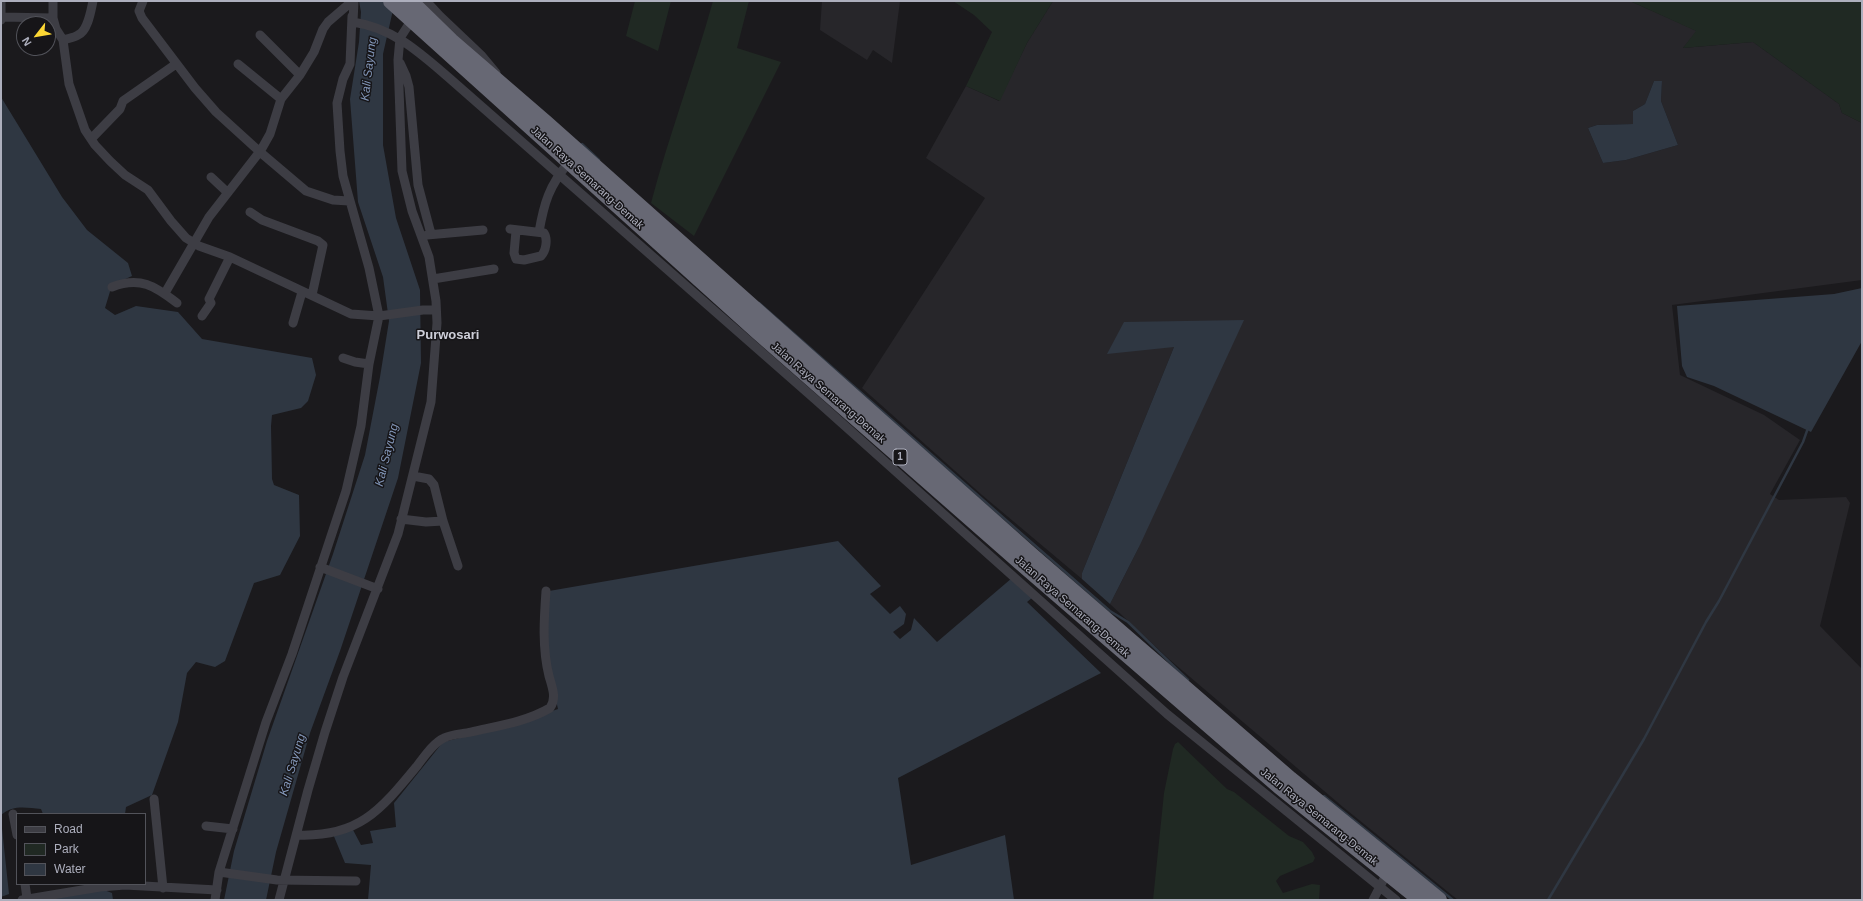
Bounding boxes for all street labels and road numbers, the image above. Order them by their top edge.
street label: Jalan Raya Semarang-Demak [528,124,646,232]
street label: Jalan Raya Semarang-Demak [768,340,888,446]
road number: 1 [893,449,907,465]
street label: Jalan Raya Semarang-Demak [1012,554,1132,660]
street label: Jalan Raya Semarang-Demak [1258,766,1380,868]

